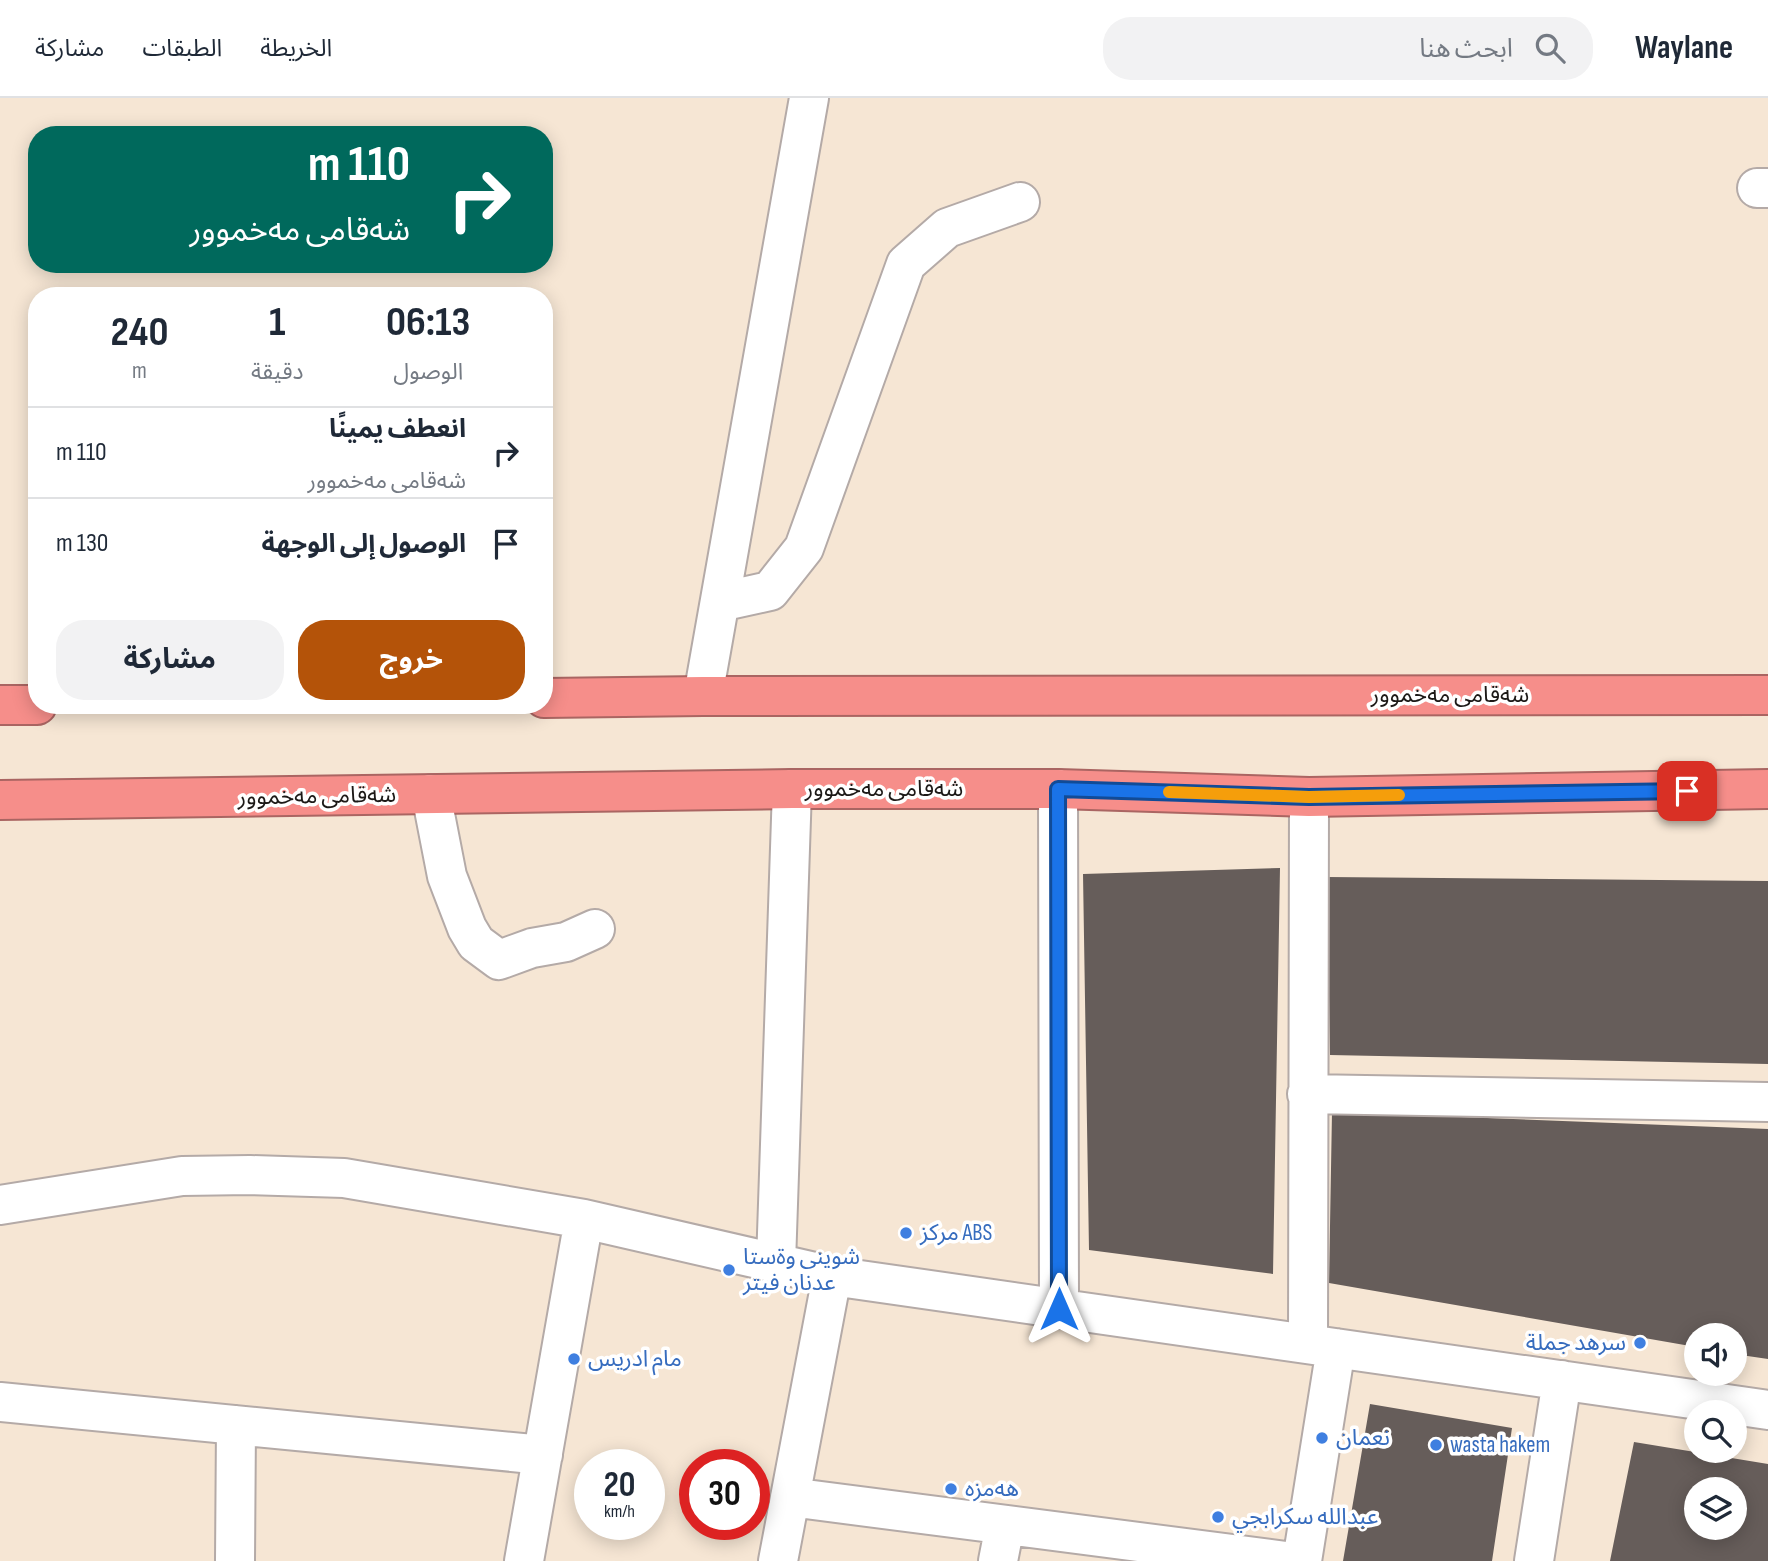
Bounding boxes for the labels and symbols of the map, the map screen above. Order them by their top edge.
street label: شەقامی مەخموور [1370,681,1529,709]
pin [1657,761,1717,821]
street label: شەقامی مەخموور [804,775,963,803]
street label: شەقامی مەخموور [237,781,396,811]
place label: مركز ABS [919,1219,992,1247]
marker: مركز ABS [898,1225,914,1241]
place label: شوينى وةستا عدنان فيتر [742,1243,860,1297]
marker: شوينى وةستا عدنان فيتر [721,1262,737,1278]
position arrow [1022,1272,1096,1346]
place label: سرهد جملة [1526,1329,1626,1357]
marker: سرهد جملة [1632,1335,1648,1351]
place label: مام ادریس [588,1345,682,1376]
marker: مام ادریس [566,1351,582,1367]
place label: نعمان [1336,1424,1390,1452]
marker: نعمان [1314,1430,1330,1446]
place label: wasta hakem [1450,1431,1550,1459]
marker: wasta hakem [1428,1437,1444,1453]
speed limit sign: 30 [679,1449,770,1540]
place label: هه‌مزه [965,1475,1019,1503]
marker: هه‌مزه [943,1481,959,1497]
place label: عبدالله سكرابجي [1232,1503,1378,1533]
marker: عبدالله سكرابجي [1210,1509,1226,1525]

